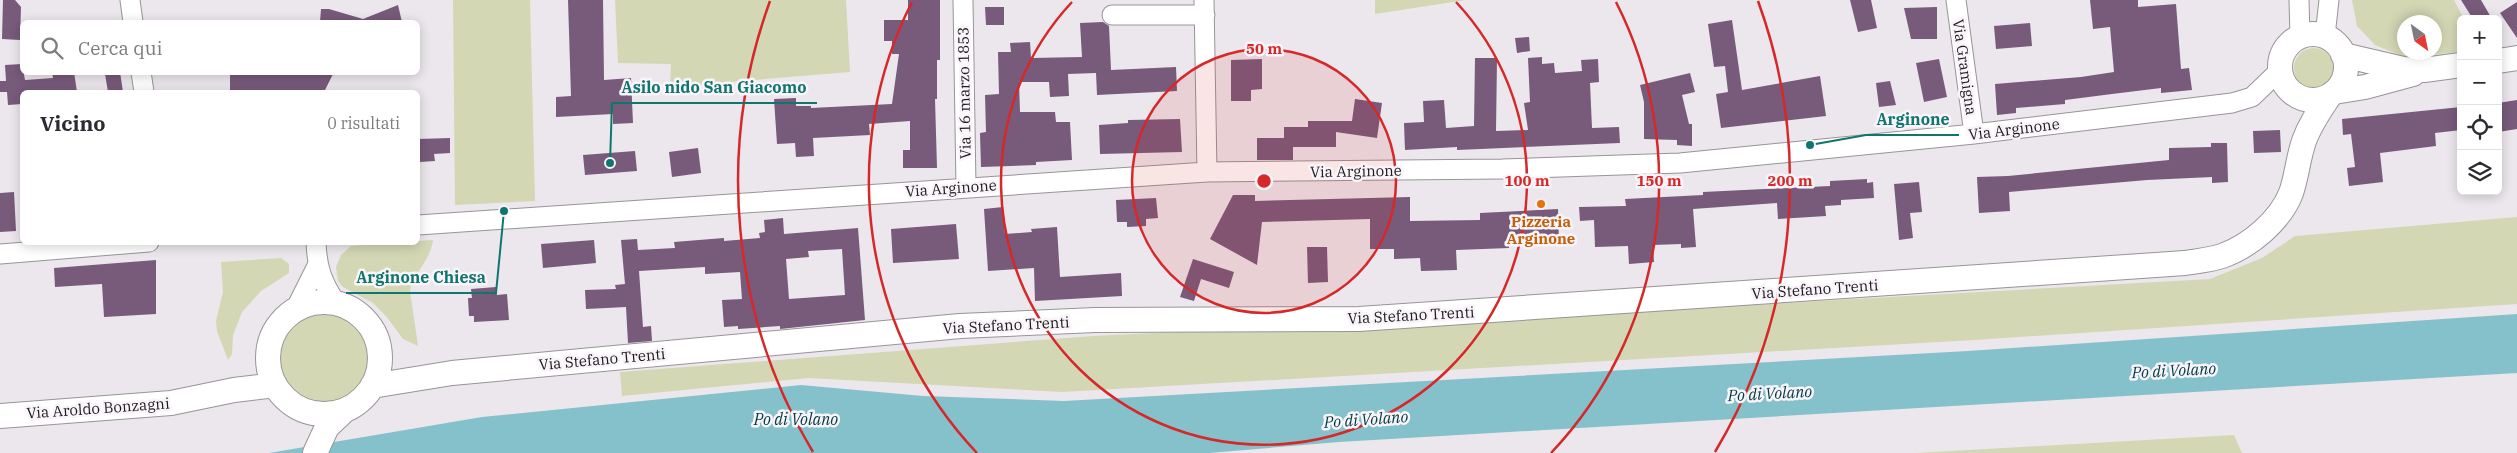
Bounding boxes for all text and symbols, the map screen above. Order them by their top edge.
north arrow [2397,15,2442,60]
map controls [2457,15,2502,195]
button: + [2457,15,2502,60]
street label: Via Gramigna [1949,18,1981,116]
search box [20,20,420,75]
street label: Via 16 marzo 1853 [953,27,975,159]
icon: search [38,34,66,62]
text: Cerca qui [78,36,162,60]
text: 50 m [1246,39,1282,58]
button: − [2457,60,2502,105]
callout: Asilo nido San Giacomo [612,72,817,103]
text: Asilo nido San Giacomo [621,77,807,97]
callout: Arginone [1866,104,1959,135]
button: locate [2457,105,2502,150]
text: Vicino [40,109,106,137]
text: Arginone [1876,109,1950,129]
text: 0 risultati [327,113,400,133]
street label: Via Arginone [1967,114,2061,144]
button: layers [2457,150,2502,195]
street label: Via Arginone [1310,161,1402,181]
text: 100 m [1504,171,1550,190]
text: 150 m [1636,171,1682,190]
text: 200 m [1767,171,1813,190]
centre of rings [1255,172,1273,190]
street label: Via Arginone [905,175,997,201]
marker: Pizzeria Arginone [1535,198,1547,210]
place label: Pizzeria Arginone [1507,212,1575,248]
callout: Arginone Chiesa [346,262,496,293]
text: Arginone Chiesa [356,267,486,287]
street label: Via Stefano Trenti [1751,275,1879,303]
street label: Via Stefano Trenti [1347,302,1475,328]
street label: Via Stefano Trenti [942,312,1070,338]
street label: Via Stefano Trenti [538,344,666,374]
water label: Po di Volano [2130,358,2217,382]
water label: Po di Volano [1726,381,1813,405]
street label: Via Aroldo Bonzagni [26,394,170,422]
water label: Po di Volano [1322,406,1409,432]
water label: Po di Volano [753,409,838,429]

